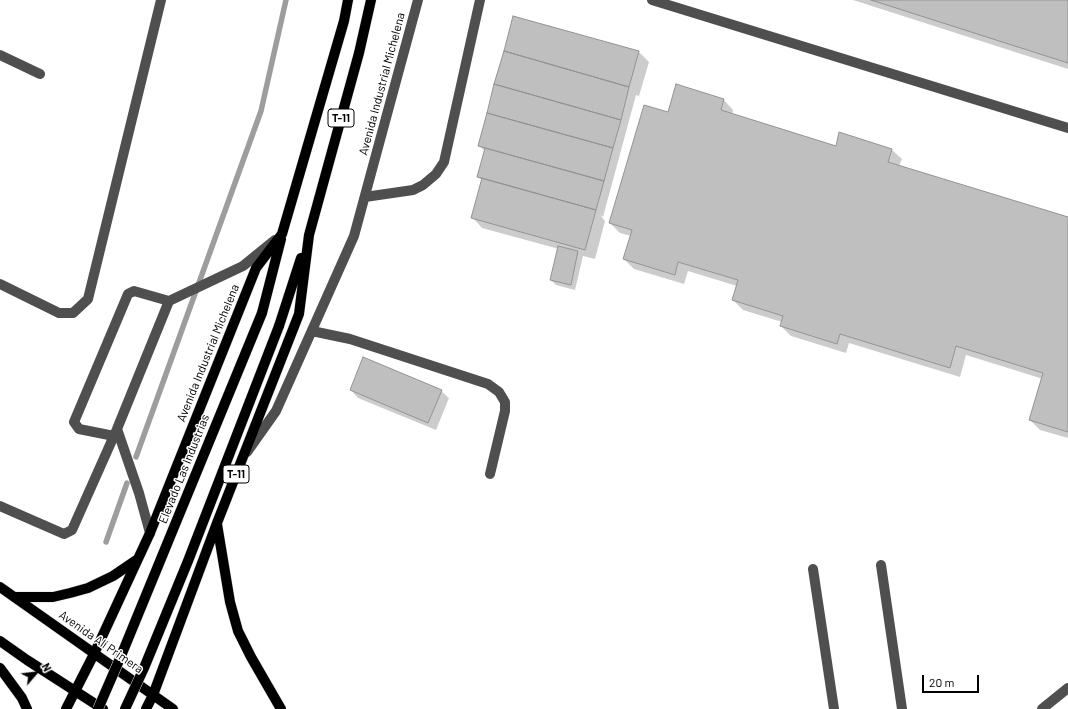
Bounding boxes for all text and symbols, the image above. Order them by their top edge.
street label: Avenida Industrial Michelena [356,11,408,157]
road number: T-11 [328,109,354,127]
street label: Avenida Industrial Michelena [174,282,242,424]
street label: Elevado Las Industrias [156,412,212,526]
road number: T-11 [223,465,249,483]
street label: Avenida Alí Primera [56,608,146,676]
north arrow [16,653,56,693]
text: N [40,661,54,673]
scale bar [924,667,981,693]
text: 20 m [929,675,955,689]

